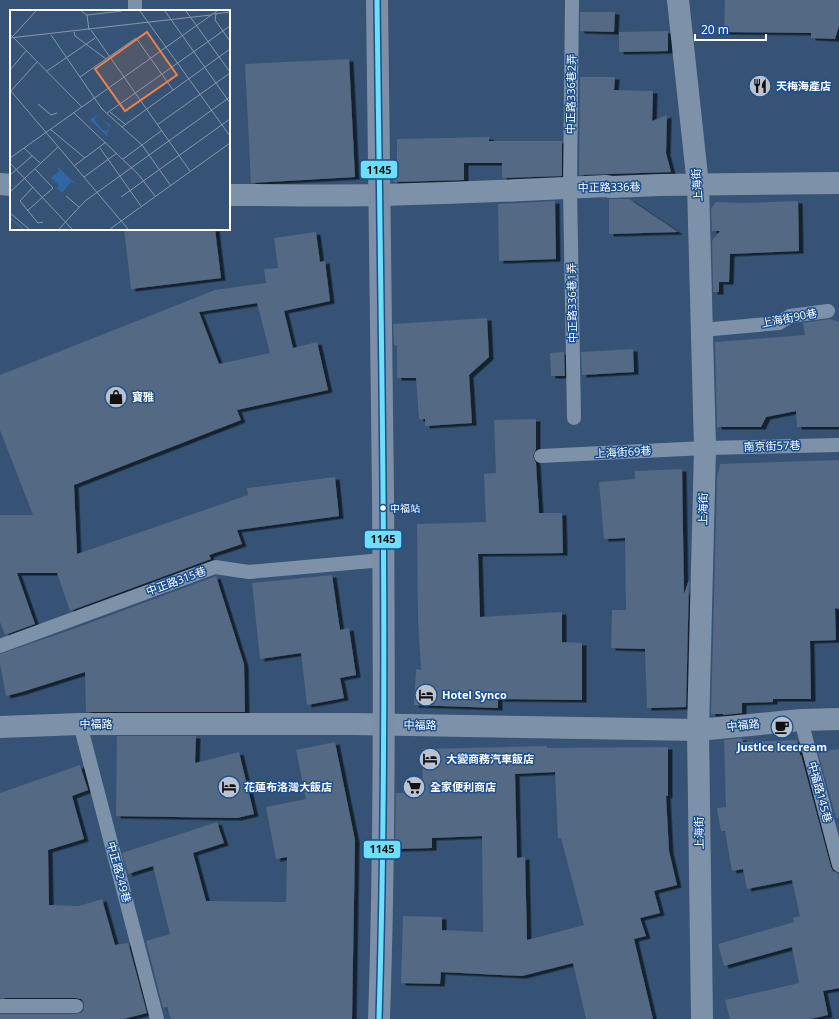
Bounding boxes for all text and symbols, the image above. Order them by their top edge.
inset map [10,10,230,230]
scale bar [695,16,766,42]
text: 20 m [701,21,729,38]
street label: 中正路336巷2弄 [562,54,579,134]
restaurant icon: 天梅海產店 [747,73,773,99]
place label: 天梅海產店 [776,78,831,93]
line badge: 1145 [360,160,398,179]
text: 1145 [366,162,392,177]
street label: 上海街 [688,168,705,202]
street label: 中正路336巷 [577,178,641,195]
street label: 中正路336巷1弄 [563,263,580,343]
street label: 上海街90巷 [760,305,818,330]
shop icon: 寶雅 [103,384,129,410]
place label: 寶雅 [132,389,154,404]
street label: 南京街57巷 [743,437,801,454]
street label: 上海街69巷 [594,443,652,460]
street label: 上海街 [695,492,710,526]
place label: 中福站 [390,501,420,515]
marker: 中福站 [378,503,388,513]
line badge: 1145 [364,530,402,549]
text: 1145 [370,531,396,546]
street label: 中正路315巷 [144,563,208,598]
hotel icon: Hotel Synco [413,682,439,708]
place label: Hotel Synco [442,687,507,702]
cafe icon: JustIce Icecream [769,714,795,740]
street label: 中福路 [726,715,760,734]
street label: 中福路 [80,716,113,731]
street label: 中福路 [403,717,437,732]
place label: JustIce Icecream [736,739,827,754]
hotel icon: 大變商務汽車飯店 [417,746,443,772]
place label: 大變商務汽車飯店 [446,751,534,766]
street label: 中福路145巷 [805,760,836,824]
hotel icon: 花蓮布洛灣大飯店 [216,774,242,800]
supermarket icon: 全家便利商店 [401,774,427,800]
place label: 花蓮布洛灣大飯店 [244,779,332,794]
place label: 全家便利商店 [430,779,496,794]
street label: 上海街 [691,816,706,850]
street label: 中正路249巷 [104,840,135,904]
line badge: 1145 [363,840,401,859]
text: 1145 [369,841,395,856]

